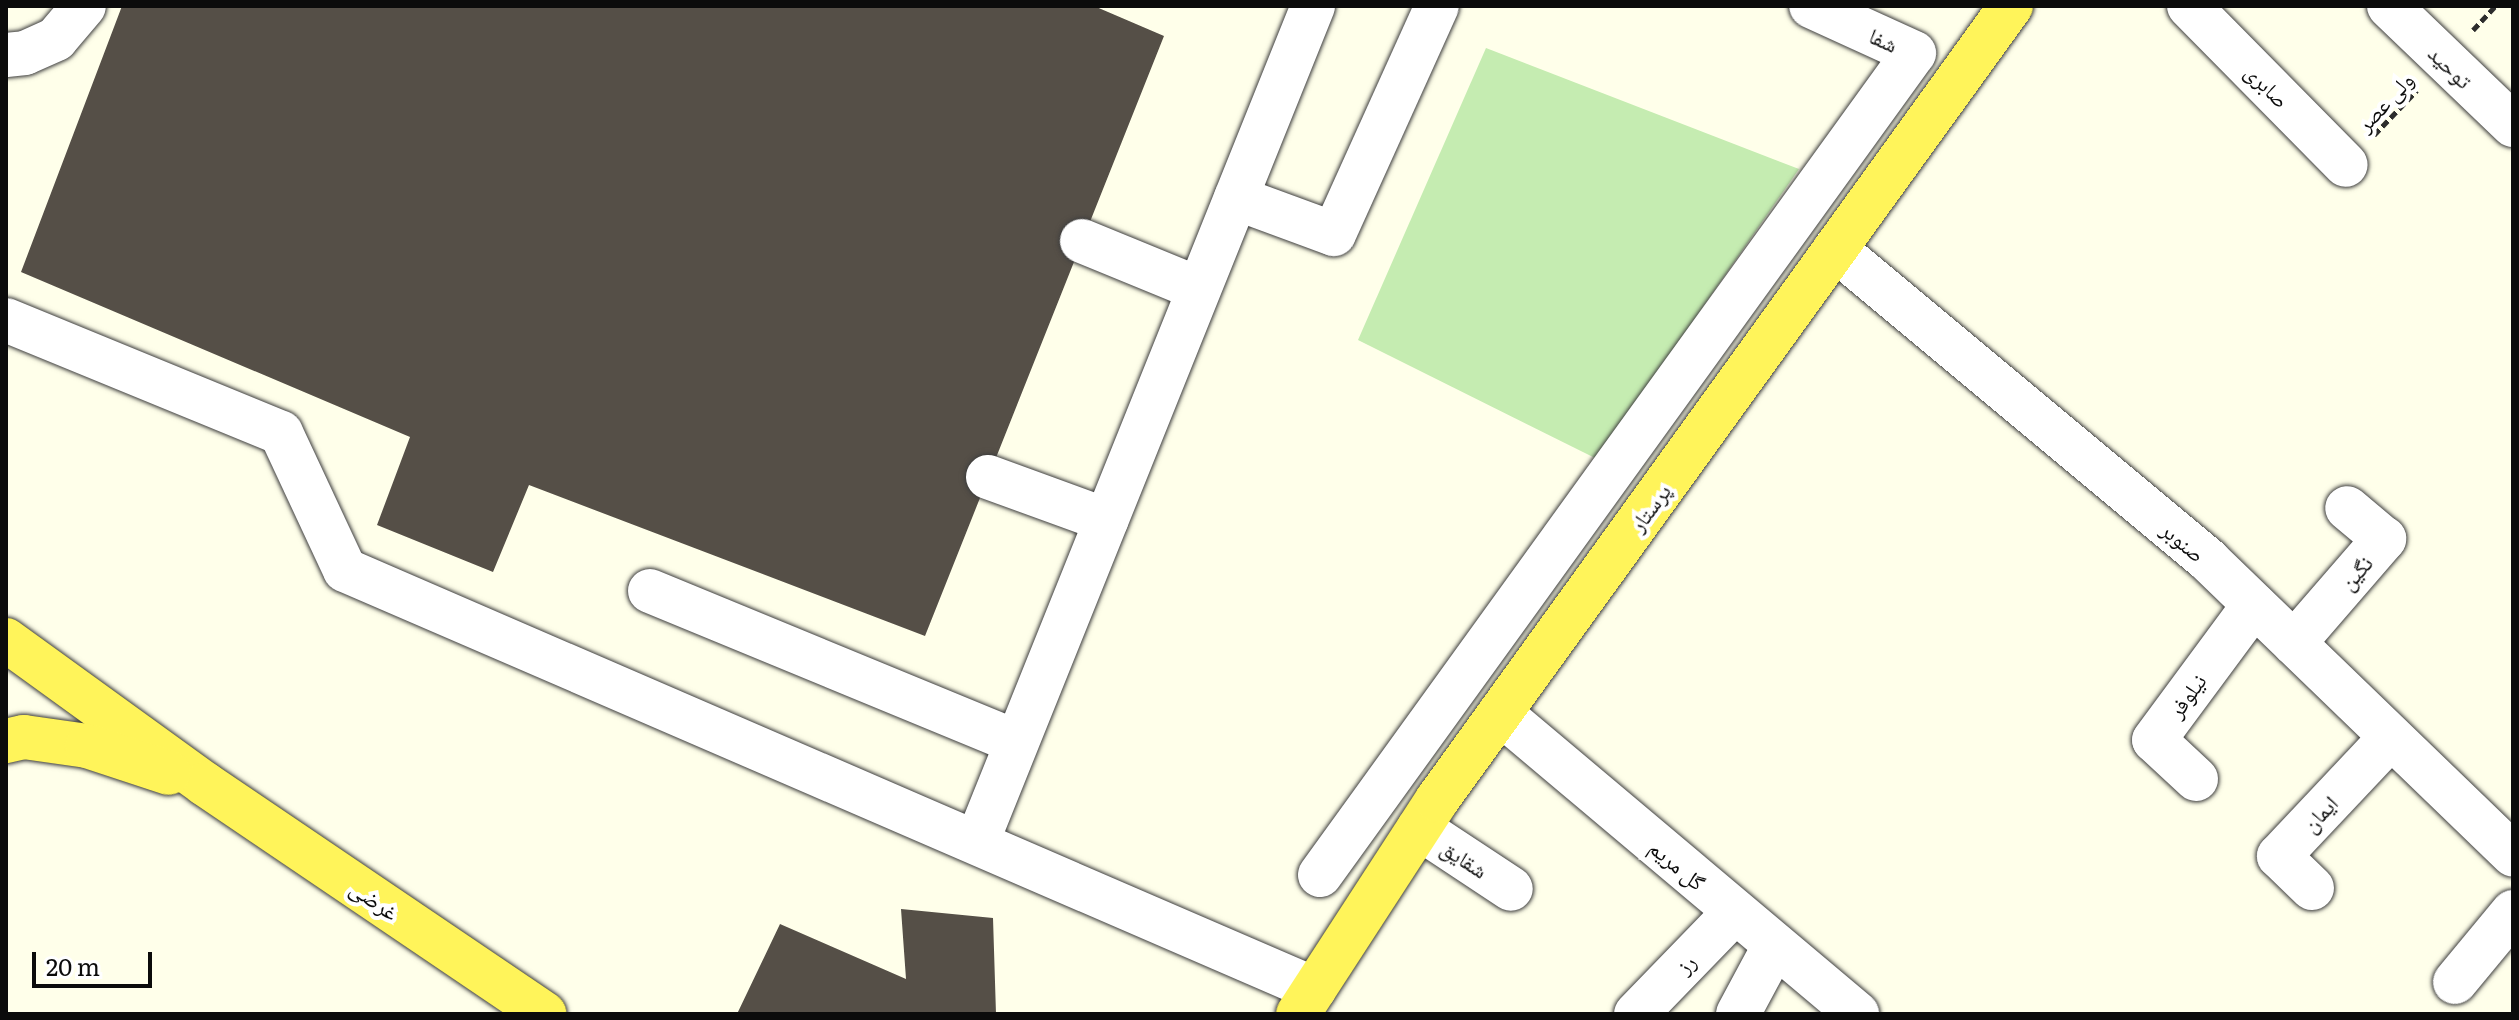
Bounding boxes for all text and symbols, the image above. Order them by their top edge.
street label: شفا [1866,21,1902,57]
street label: توحید [2424,39,2478,93]
street label: صابری [2240,57,2296,113]
street label: ولی عصر [2350,66,2418,136]
street label: پرستار [1623,478,1675,536]
street label: صنوبر [2157,515,2211,567]
street label: نگین [2333,549,2377,595]
street label: نیلوفر [2161,668,2211,722]
street label: ایمان [2296,789,2342,837]
street label: شقایق [1437,833,1493,883]
street label: گل مریم [1645,833,1711,895]
street label: غرضی [346,873,404,925]
scale bar [36,936,156,986]
text: 20 m [46,948,100,983]
street label: رز [1670,948,1700,978]

